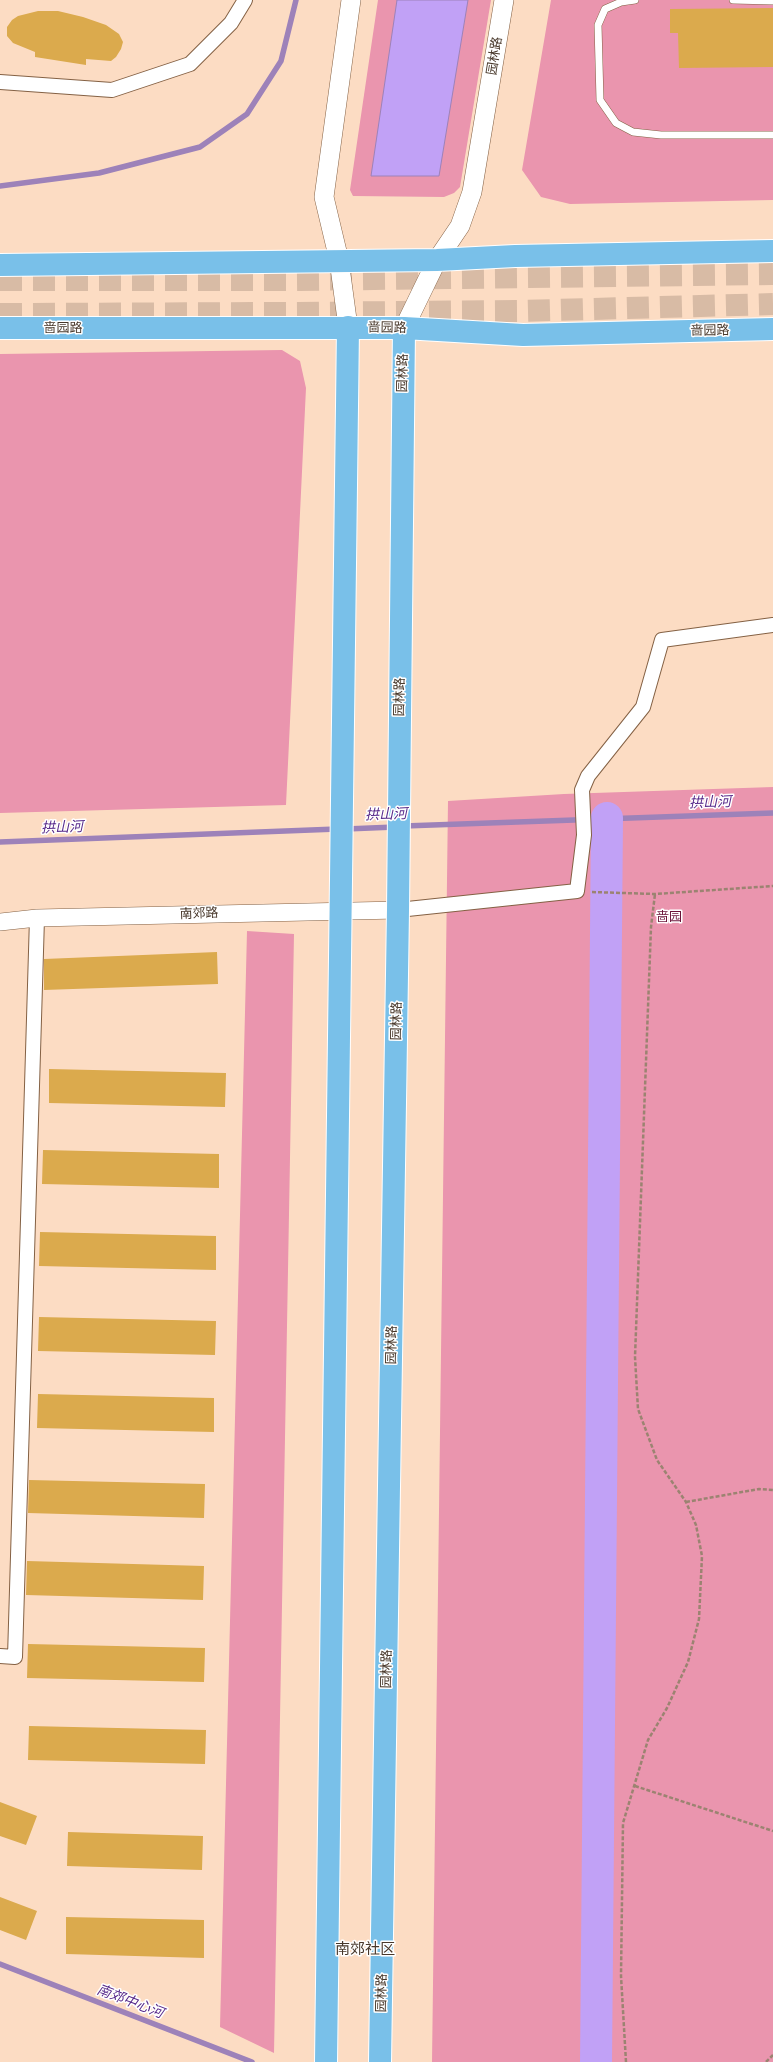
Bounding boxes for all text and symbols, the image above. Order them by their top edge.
street label: 园林路 [484,36,506,76]
street label: 啬园路 [44,320,82,336]
street label: 啬园路 [367,320,407,336]
street label: 啬园路 [690,323,730,339]
street label: 园林路 [395,353,411,393]
street label: 园林路 [392,677,408,717]
water label: 拱山河 [689,794,731,812]
water label: 拱山河 [365,806,407,824]
water label: 拱山河 [41,819,83,837]
street label: 南郊路 [179,906,219,922]
park label: 啬园 [656,909,682,925]
street label: 园林路 [389,1001,405,1041]
street label: 园林路 [384,1325,400,1365]
street label: 园林路 [379,1649,395,1689]
district label: 南郊社区 [335,1941,395,1959]
street label: 园林路 [374,1973,390,2013]
water label: 南郊中心河 [94,1982,166,2022]

